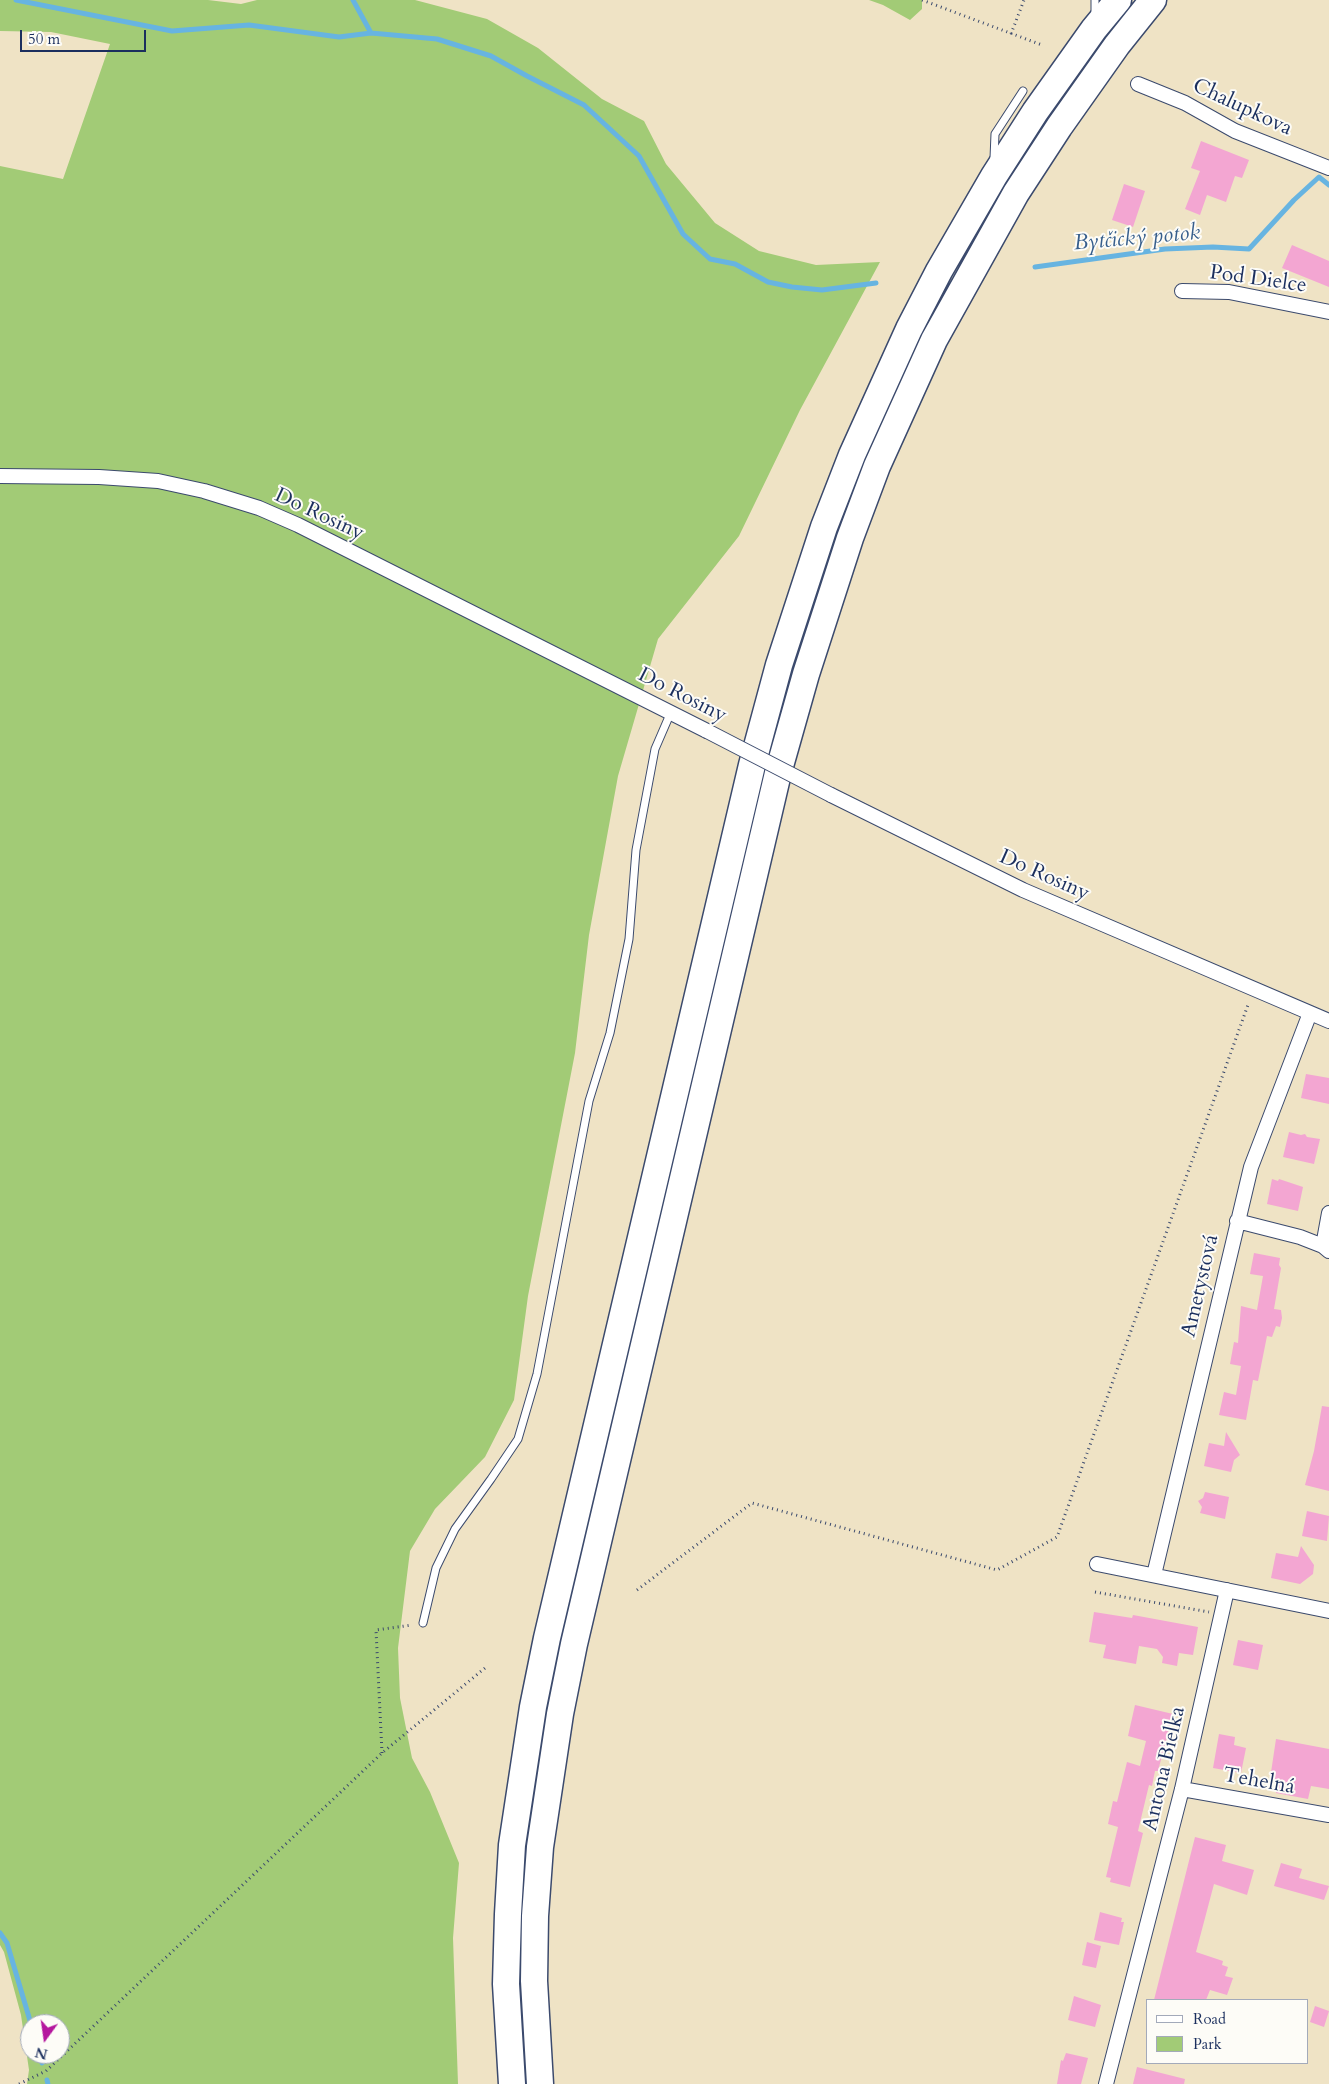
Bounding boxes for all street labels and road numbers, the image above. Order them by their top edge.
street label: Chalupkova [1188,74,1296,142]
street label: Pod Dielce [1208,261,1308,299]
street label: Do Rosiny [270,483,368,547]
street label: Do Rosiny [634,663,730,729]
street label: Do Rosiny [995,845,1093,907]
street label: Ametystová [1177,1232,1225,1340]
street label: Antona Bielka [1138,1704,1192,1834]
street label: Tehelná [1221,1763,1297,1801]

